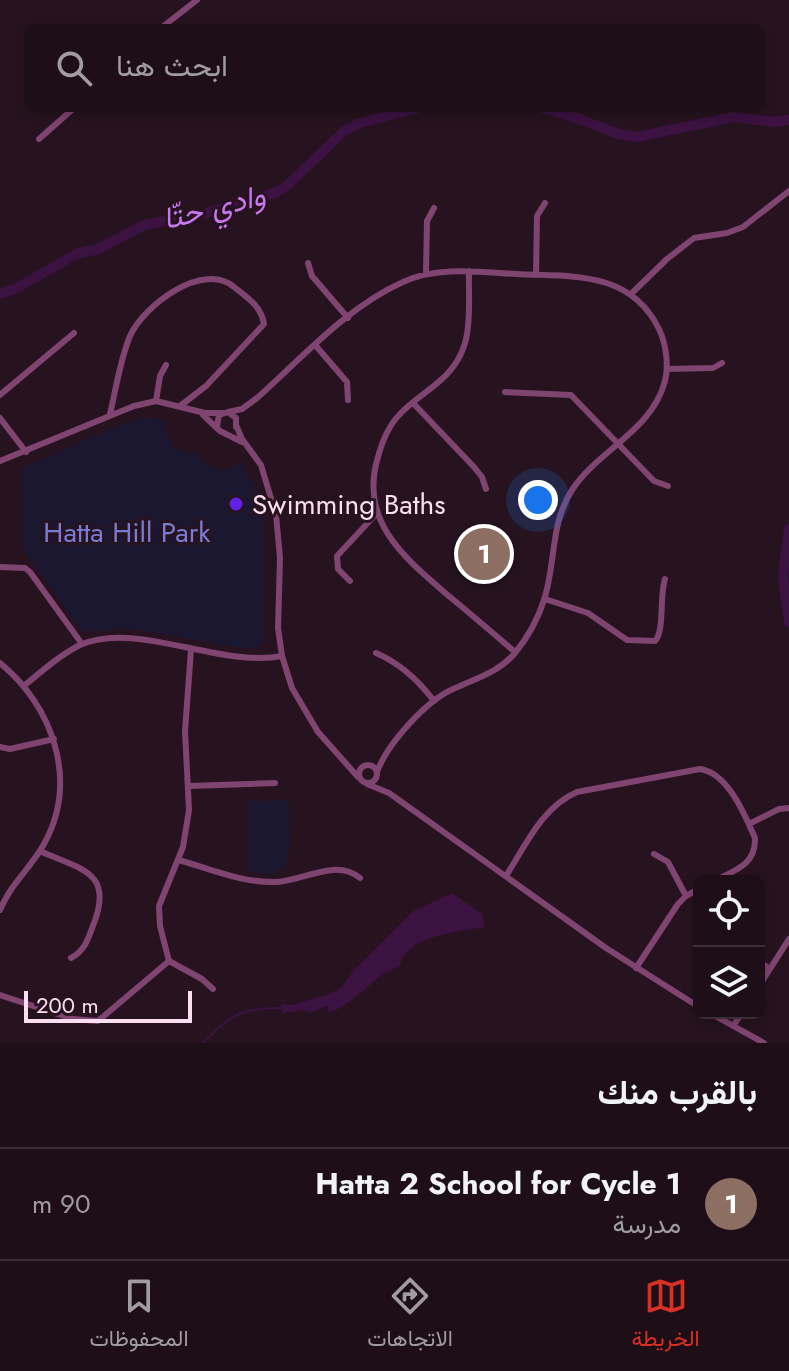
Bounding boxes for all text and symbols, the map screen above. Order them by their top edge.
search box [24,24,765,112]
text: ابحث هنا [116,44,228,87]
icon: search [52,46,96,90]
water label: وادي حتّا [158,173,270,243]
your location [518,480,558,520]
place label: Swimming Baths [252,484,445,525]
marker: Swimming Baths [227,495,245,513]
park label: Hatta Hill Park [43,512,211,553]
pin: 1 [458,524,510,584]
map controls [693,875,765,1019]
button: locate [693,875,765,947]
button: layers [693,947,765,1019]
scale bar [24,987,192,1023]
text: 200 m [36,989,99,1021]
text: بالقرب منك [598,1068,757,1117]
text: Hatta 2 School for Cycle 1 [315,1162,681,1205]
text: 90 m [32,1185,91,1223]
text: 1 [724,1185,738,1223]
text: مدرسة [612,1205,681,1243]
tab: المحفوظات [89,1274,189,1358]
tab: الاتجاهات [367,1274,453,1358]
tab: الخريطة [632,1274,700,1358]

